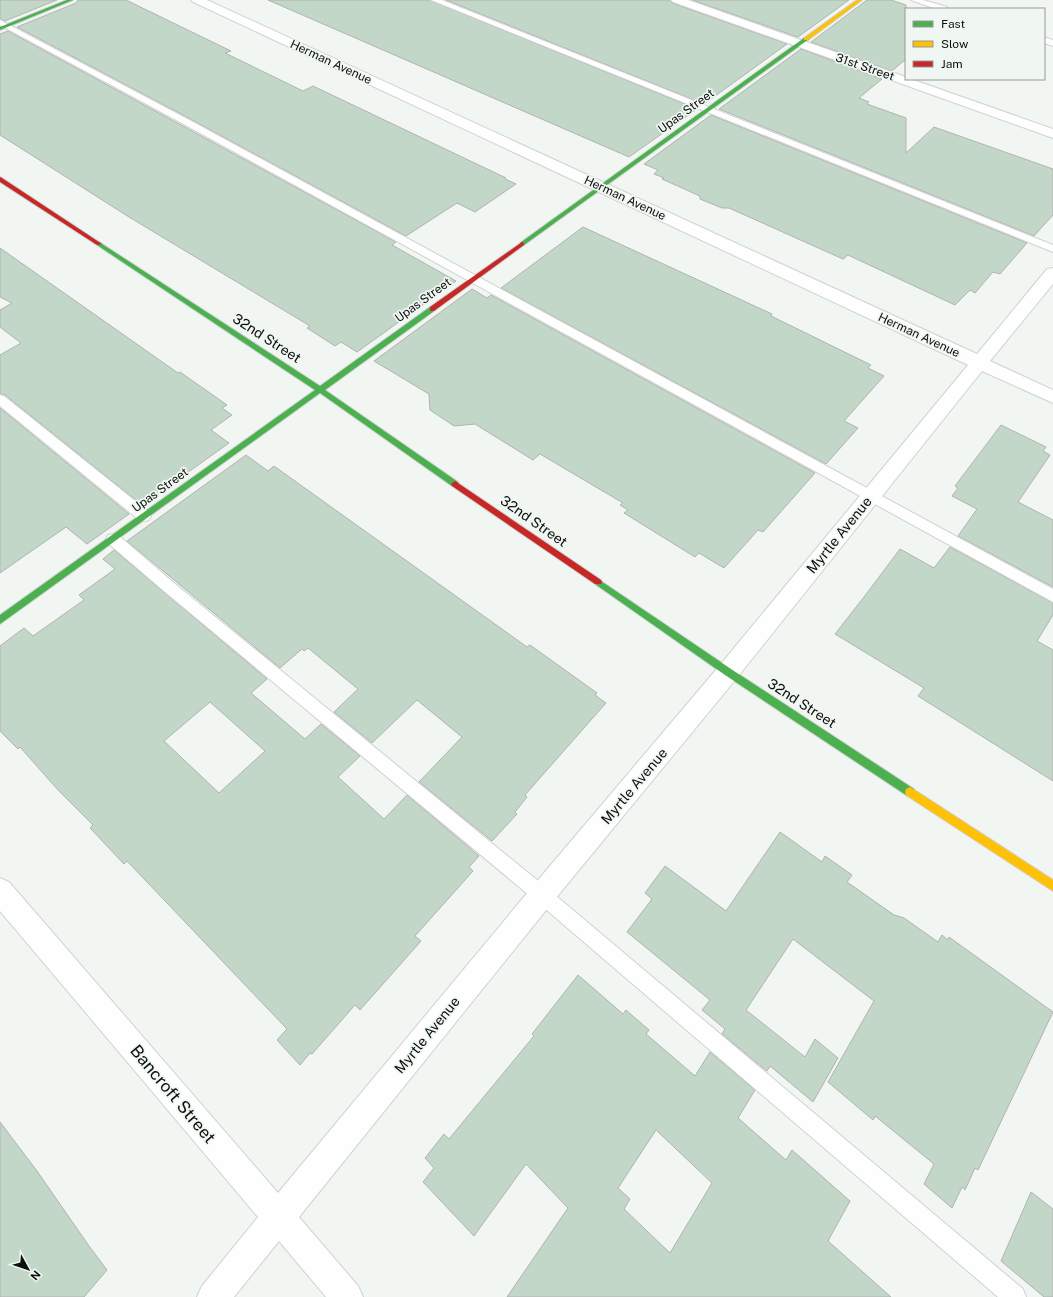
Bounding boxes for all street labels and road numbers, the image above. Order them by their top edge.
street label: Herman Avenue [288,37,374,87]
street label: 31st Street [834,50,896,84]
street label: Upas Street [655,86,717,136]
street label: Herman Avenue [582,173,668,223]
street label: Upas Street [392,275,454,325]
street label: 32nd Street [230,310,304,366]
street label: Herman Avenue [876,310,962,360]
street label: Upas Street [129,465,191,515]
street label: 32nd Street [498,492,570,550]
street label: Myrtle Avenue [803,493,875,576]
street label: 32nd Street [765,675,839,731]
street label: Myrtle Avenue [598,745,670,827]
street label: Myrtle Avenue [391,993,463,1076]
street label: Bancroft Street [126,1041,220,1147]

